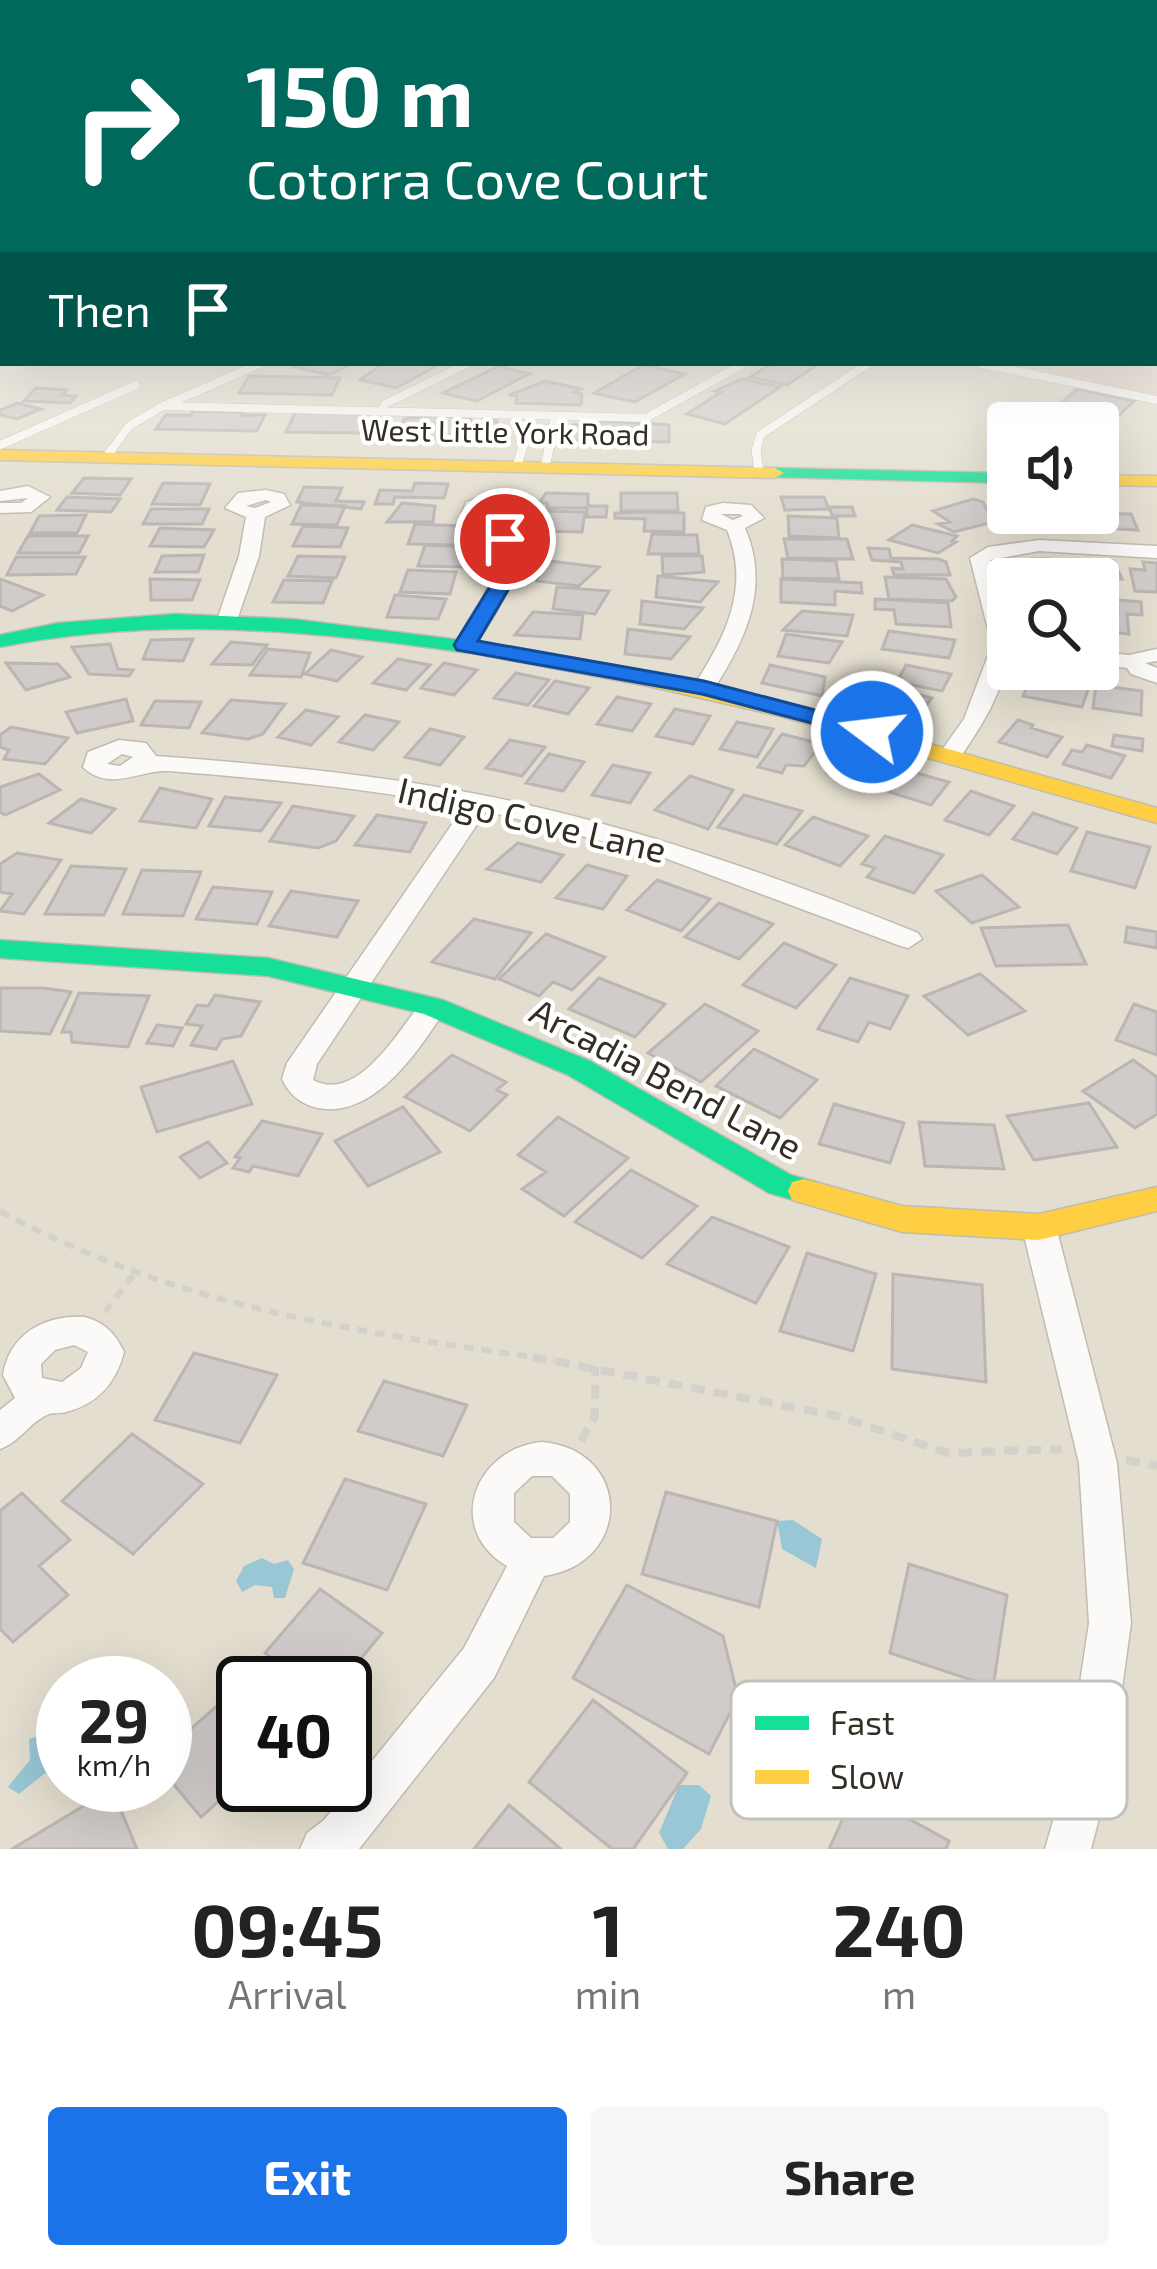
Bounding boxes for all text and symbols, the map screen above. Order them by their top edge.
text: 150 m [246,43,474,144]
icon: right [48,48,204,204]
text: Cotorra Cove Court [246,145,709,210]
icon: arrive [175,276,241,342]
text: Then [48,282,151,336]
map controls [987,402,1119,690]
button: sound [987,402,1119,534]
street label: West Little York Road [360,410,650,452]
pin [454,488,556,590]
icon: arrive [472,506,538,572]
button: search [987,558,1119,690]
position arrow [809,669,935,795]
street label: Indigo Cove Lane [394,767,671,870]
street label: Arcadia Bend Lane [524,988,810,1167]
speed limit sign: 40 [216,1656,372,1812]
legend [731,1681,1127,1819]
text: 29 [79,1683,149,1755]
text: Fast [830,1702,894,1742]
text: km/h [77,1746,151,1782]
text: Slow [830,1756,904,1796]
text: 09:45 [191,1885,383,1971]
text: 1 [592,1885,623,1971]
text: 240 [833,1885,966,1971]
text: Arrival [228,1970,347,2017]
text: min [575,1970,641,2017]
text: m [882,1970,916,2017]
button: Exit [48,2107,567,2245]
button: Share [591,2107,1109,2245]

